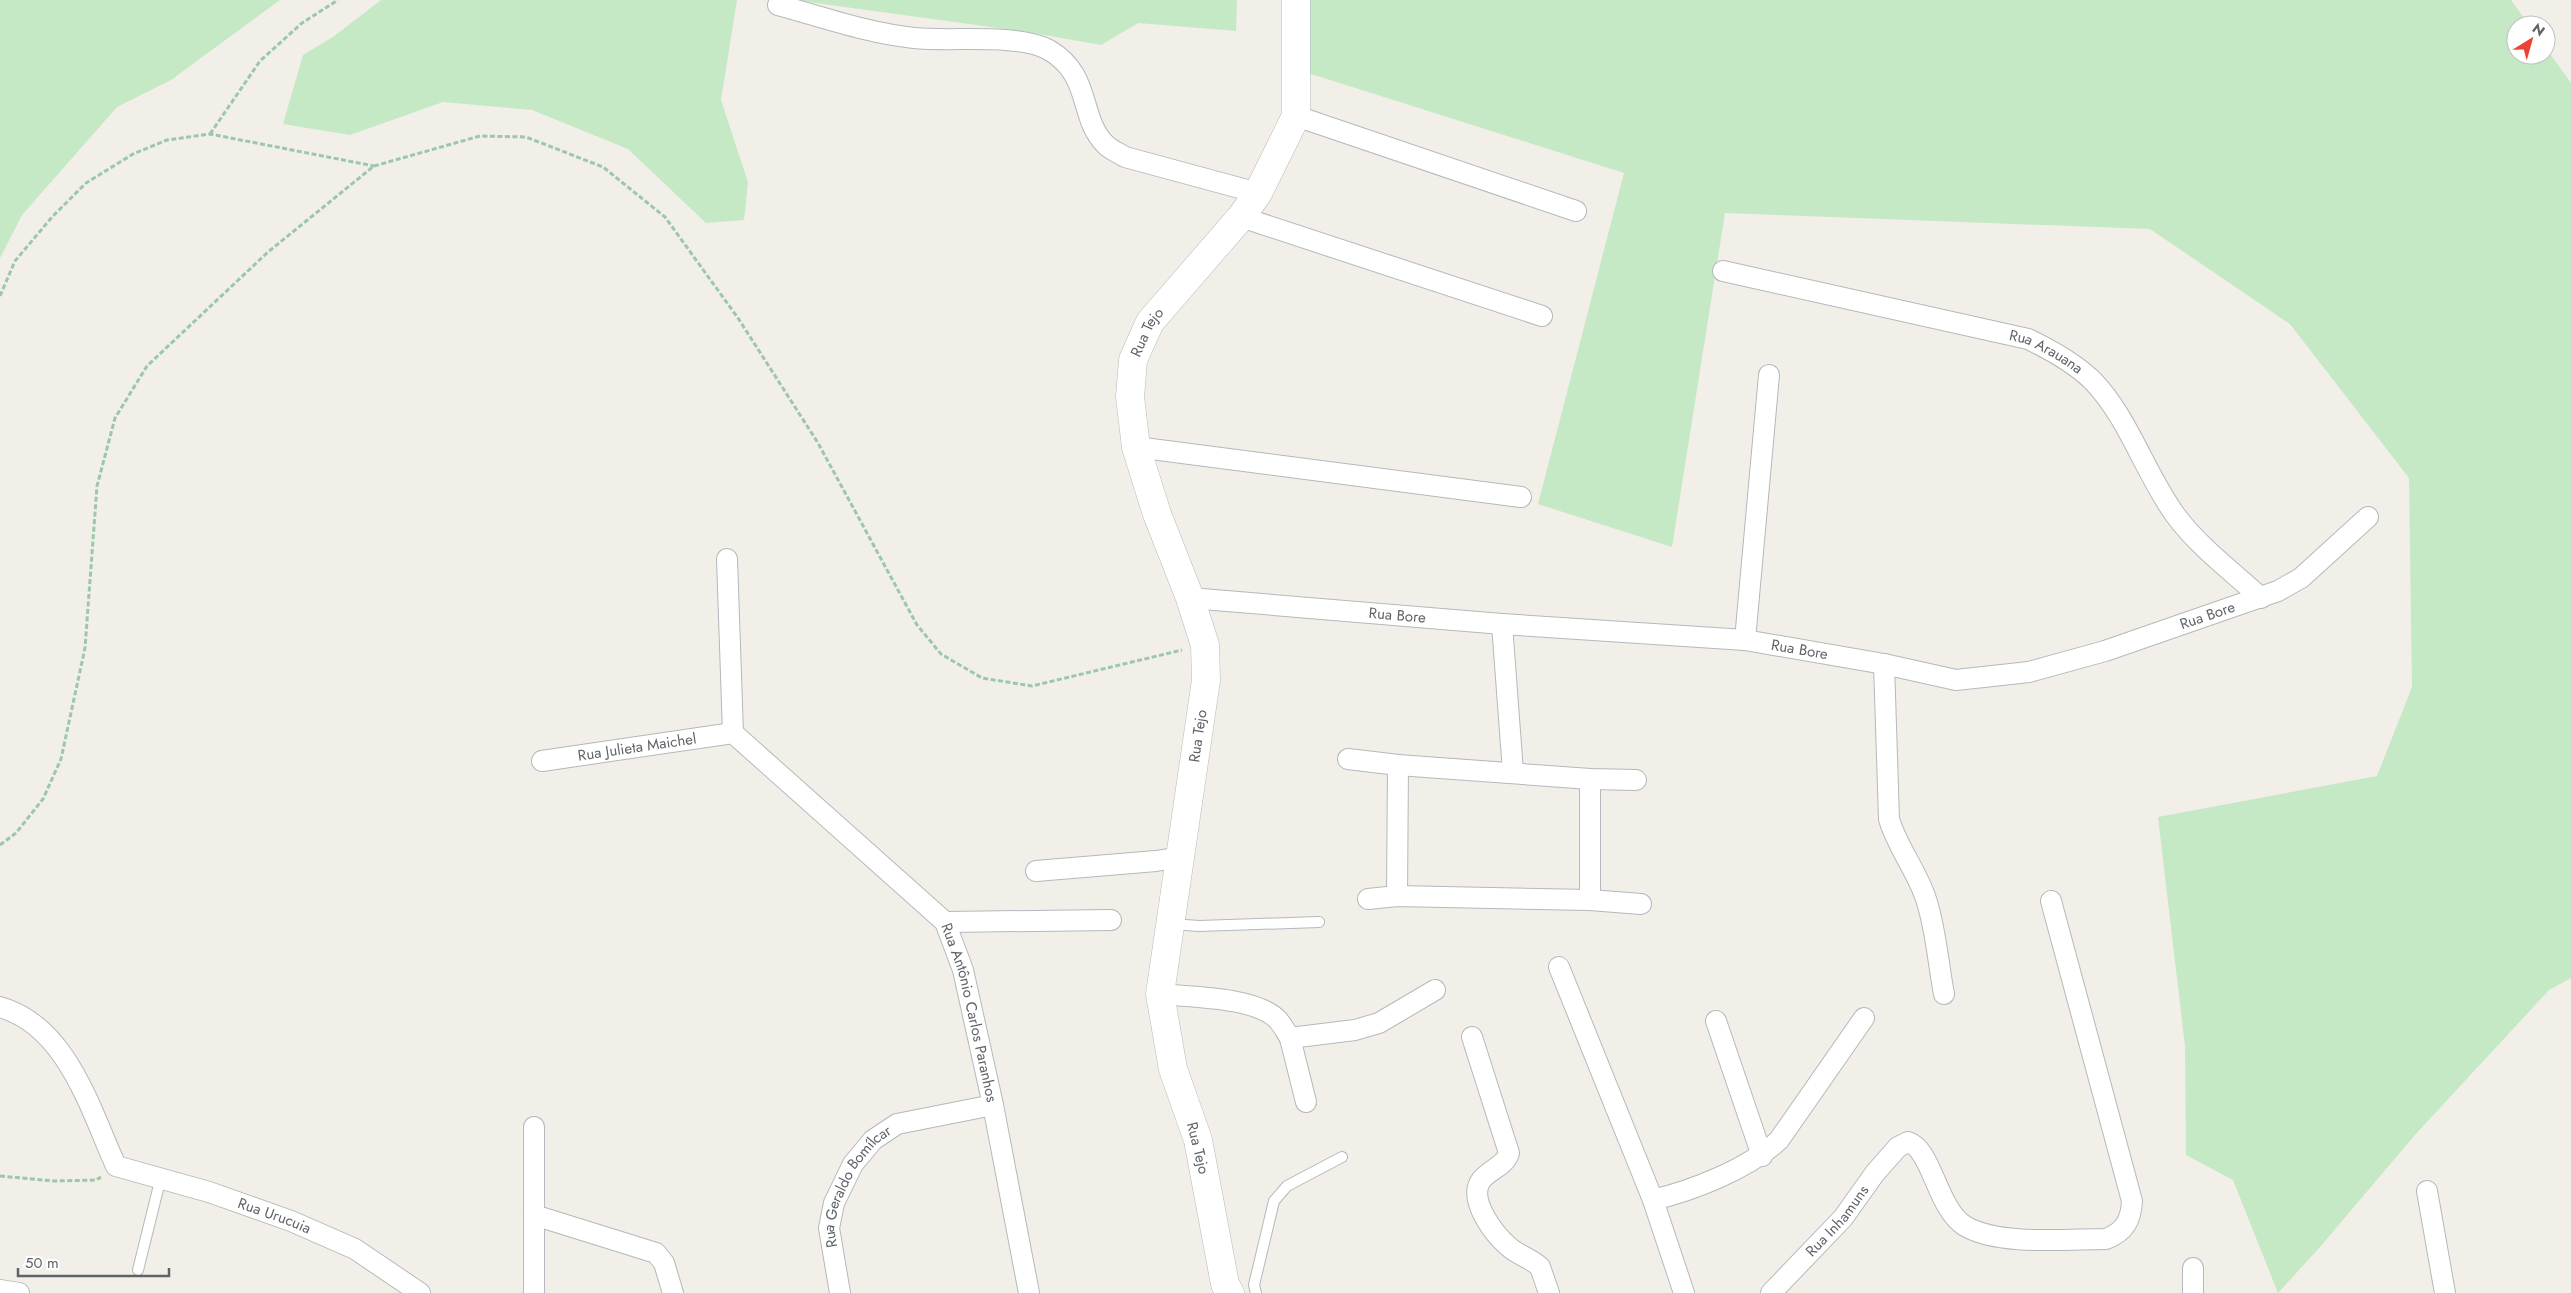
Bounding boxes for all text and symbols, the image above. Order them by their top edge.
north arrow [2506,15,2556,65]
text: N [2528,18,2549,41]
street label: Rua Tejo [1125,303,1169,360]
street label: Rua Arauana [2007,324,2088,379]
street label: Rua Bore [2177,596,2238,635]
street label: Rua Bore [1368,602,1427,629]
street label: Rua Bore [1769,634,1830,665]
street label: Rua Tejo [1183,708,1213,764]
street label: Rua Julieta Maichel [576,728,698,767]
street label: Rua Antônio Carlos Paranhos [935,920,1003,1104]
street label: Rua Geraldo Bomílcar [818,1119,896,1249]
street label: Rua Tejo [1181,1120,1215,1176]
street label: Rua Inhamuns [1800,1181,1874,1262]
street label: Rua Urucuia [235,1192,315,1239]
scale bar [18,1246,169,1278]
text: 50 m [25,1252,59,1274]

